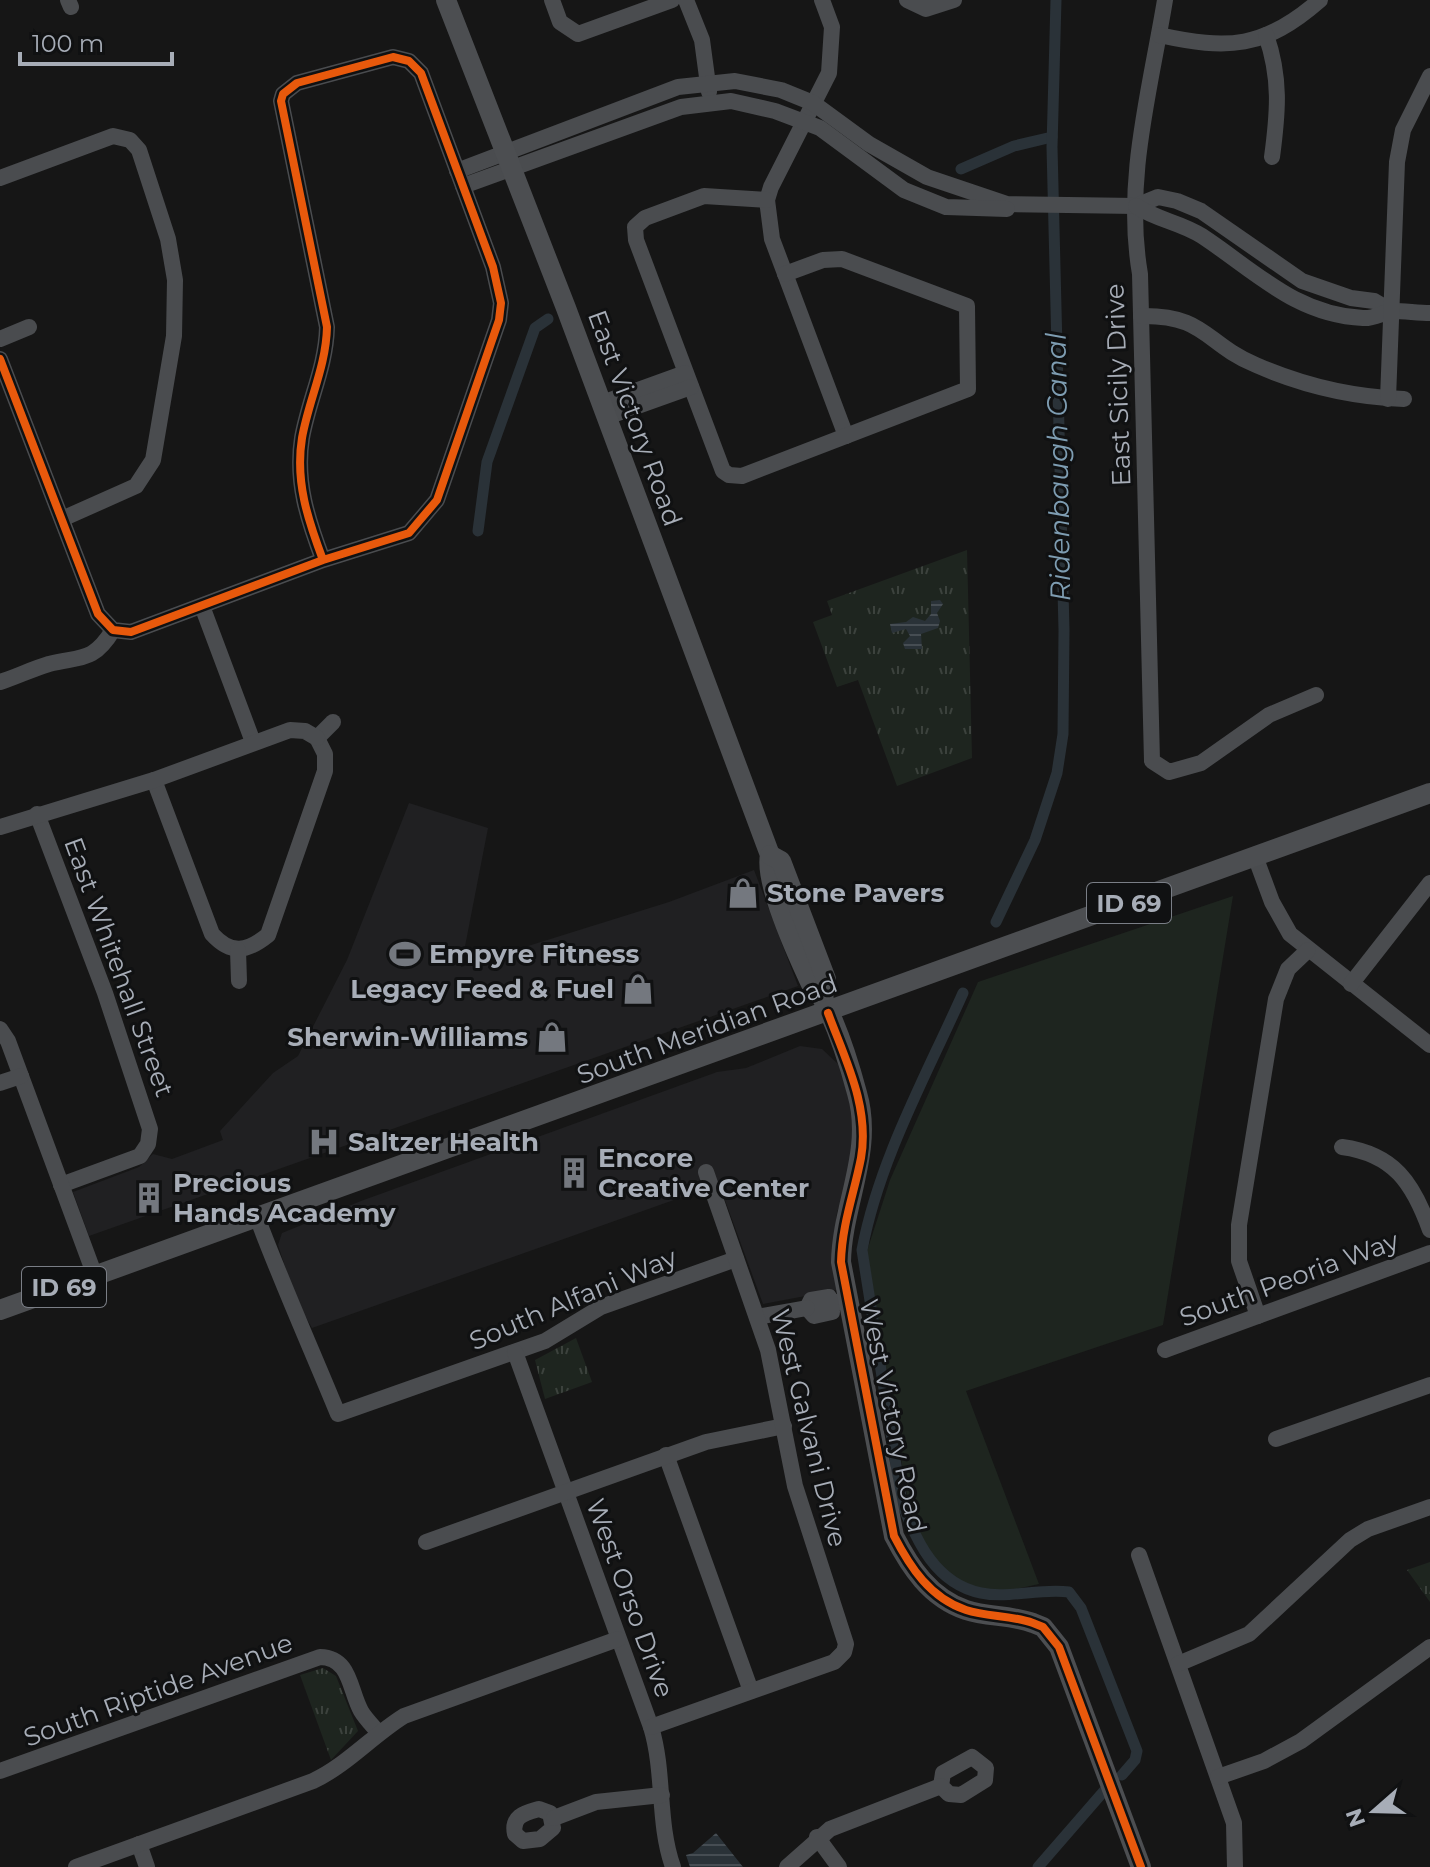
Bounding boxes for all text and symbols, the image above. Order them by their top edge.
scale bar [20,16,172,66]
text: 100 m [32,29,104,58]
street label: East Sicily Drive [1098,283,1138,487]
street label: East Victory Road [581,306,689,530]
water label: Ridenbaugh Canal [1039,332,1077,602]
street label: East Whitehall Street [57,833,181,1101]
shop icon: Stone Pavers [726,876,760,910]
place label: Stone Pavers [767,877,945,909]
road number: ID 69 [1087,883,1171,923]
sports icon: Empyre Fitness [388,937,422,971]
place label: Empyre Fitness [429,938,640,970]
street label: South Meridian Road [572,967,842,1091]
shop icon: Legacy Feed & Fuel [621,972,655,1006]
place label: Legacy Feed & Fuel [350,973,614,1005]
shop icon: Sherwin-Williams [535,1020,569,1054]
place label: Sherwin-Williams [287,1021,528,1053]
hospital icon: Saltzer Health [307,1125,341,1159]
place label: Saltzer Health [348,1126,539,1158]
place label: Encore Creative Center [598,1142,809,1204]
building icon: Encore Creative Center [557,1156,591,1190]
place label: Precious Hands Academy [173,1167,396,1229]
building icon: Precious Hands Academy [132,1181,166,1215]
street label: South Peoria Way [1175,1224,1404,1334]
street label: South Alfani Way [465,1241,682,1357]
road number: ID 69 [22,1267,106,1307]
street label: West Victory Road [853,1296,933,1536]
street label: West Galvani Drive [764,1306,854,1550]
street label: West Orso Drive [579,1494,681,1702]
street label: South Riptide Avenue [19,1626,297,1754]
north arrow [1334,1771,1414,1851]
text: N [1340,1805,1371,1831]

